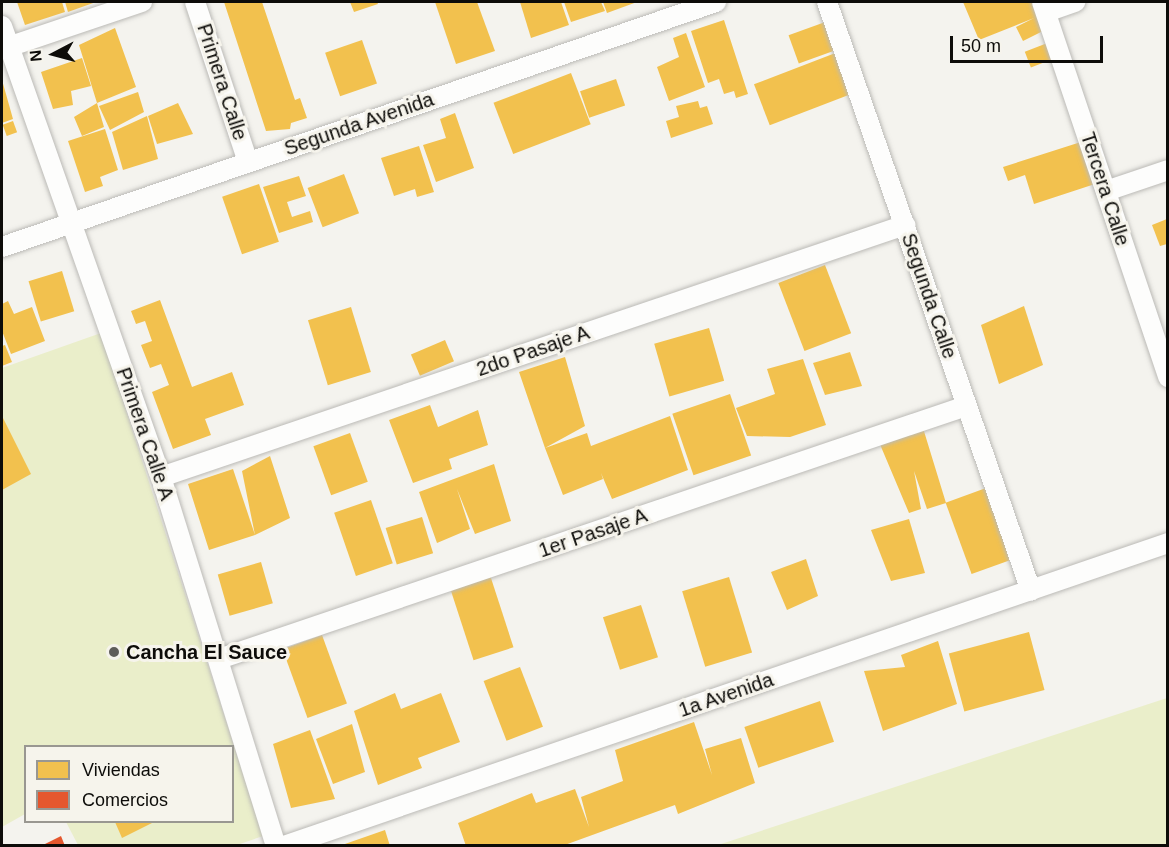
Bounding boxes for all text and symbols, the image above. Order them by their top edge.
street label: Primera Calle [192,21,252,143]
north arrow [24,24,84,84]
scale bar [953,24,1106,62]
text: 50 m [961,36,1001,56]
text: N [27,49,45,63]
street label: Segunda Avenida [281,87,437,161]
street label: Tercera Calle [1075,129,1135,249]
street label: Segunda Calle [896,230,962,362]
street label: 2do Pasaje A [473,320,593,382]
street label: Primera Calle A [111,364,179,504]
street label: 1er Pasaje A [535,503,651,563]
place label: Cancha El Sauce [126,640,287,664]
marker: Cancha El Sauce [107,645,121,659]
street label: 1a Avenida [675,667,777,723]
legend [24,745,234,823]
text: Viviendas [82,760,160,780]
text: Comercios [82,790,168,810]

